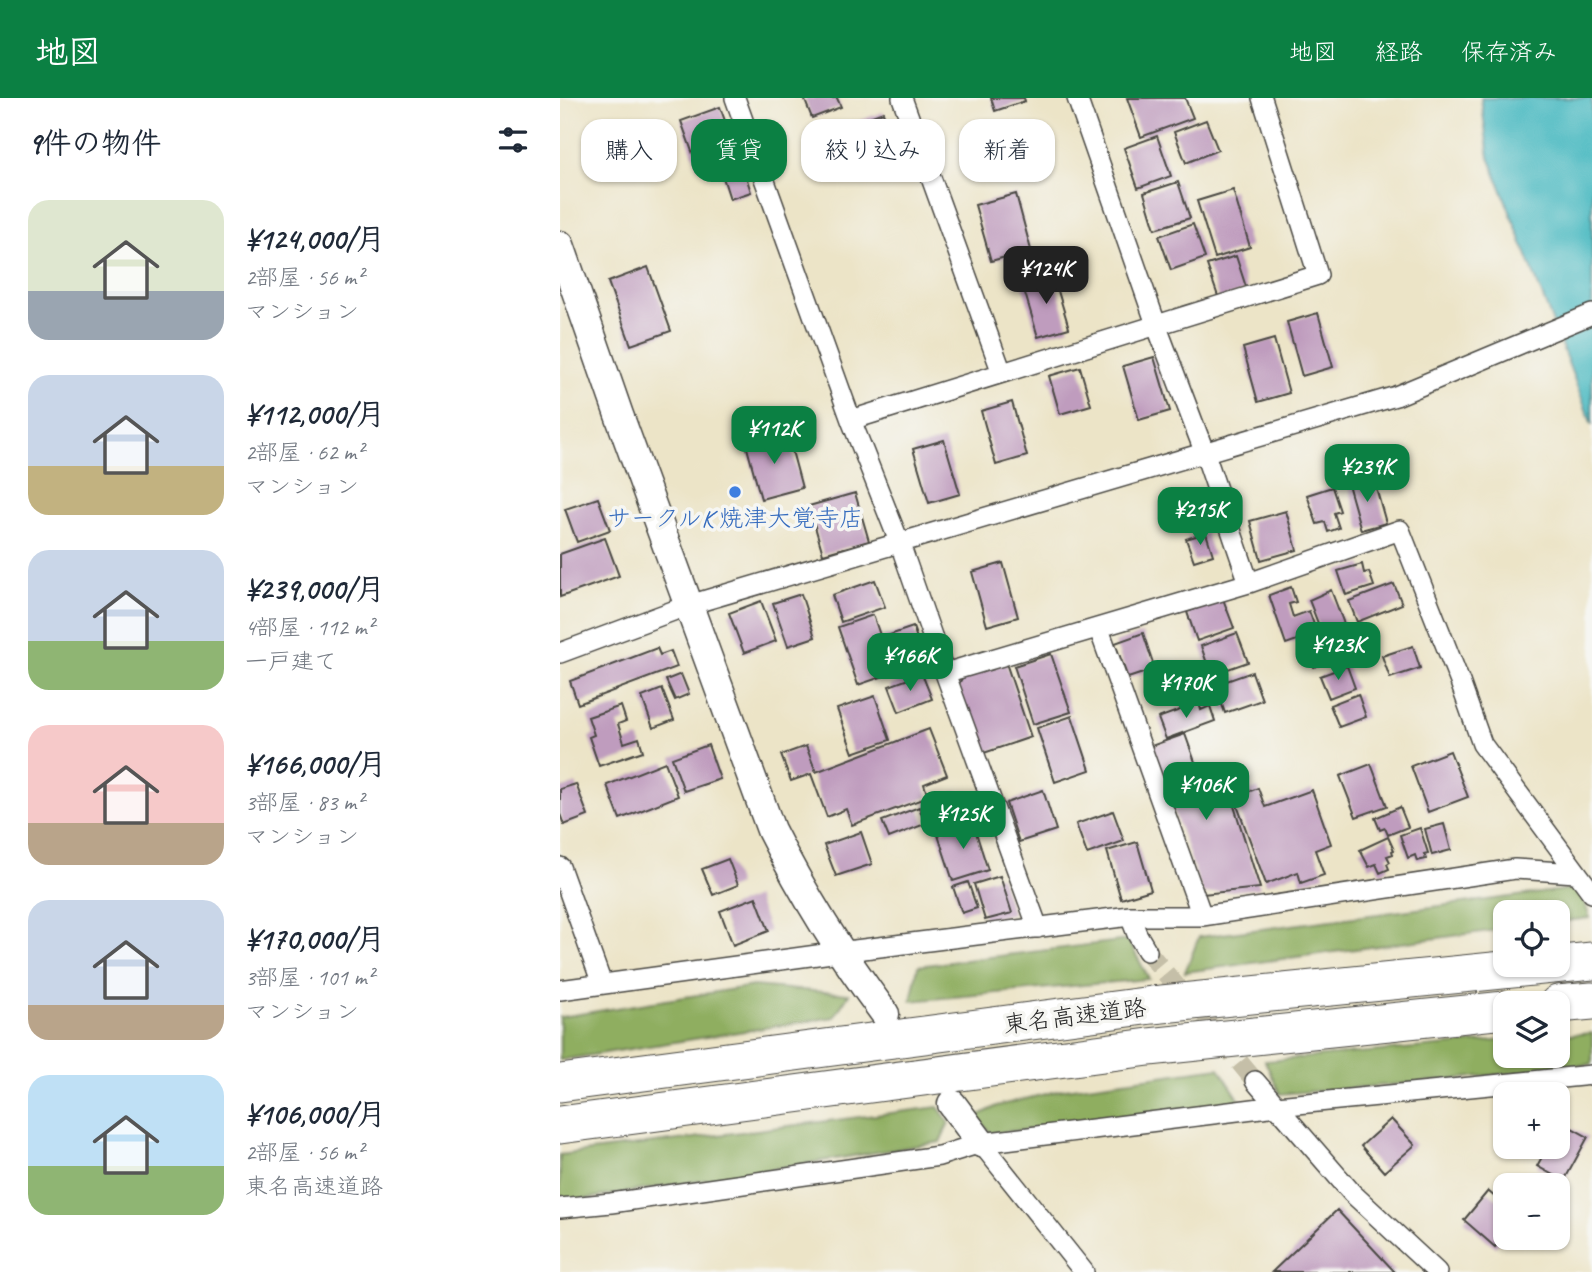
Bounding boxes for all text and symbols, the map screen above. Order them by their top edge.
text: 地図 [35,31,101,73]
text: 地図 [1289,37,1337,67]
text: 経路 [1375,37,1423,67]
text: 保存済み [1461,37,1557,67]
chip: 購入 [581,119,677,182]
chip: 賃貸 [691,119,787,182]
chip: 絞り込み [801,119,945,182]
chip: 新着 [959,119,1055,182]
icon: filters [494,121,532,159]
text: 9件の物件 [28,124,161,162]
text: ¥124,000/月 [245,220,385,258]
icon: home [84,228,168,312]
pin: ¥124K [997,246,1095,306]
text: ¥124K [1019,254,1073,283]
text: 2部屋 · 56 m² [245,263,363,292]
text: マンション [245,297,359,326]
text: ¥112,000/月 [245,395,385,433]
icon: home [84,403,168,487]
pin: ¥112K [725,406,823,466]
text: ¥112K [747,414,801,443]
text: 2部屋 · 62 m² [245,438,363,467]
pin: ¥239K [1318,444,1416,504]
text: ¥239K [1341,452,1393,481]
text: マンション [245,472,359,501]
marker: サークルK 焼津大覚寺店 [727,484,743,500]
pin: ¥215K [1151,488,1249,547]
text: ¥215K [1174,495,1226,524]
place label: サークルK 焼津大覚寺店 [607,503,863,533]
text: ¥239,000/月 [245,570,385,608]
icon: home [84,578,168,662]
text: 4部屋 · 112 m² [245,613,374,642]
pin: ¥123K [1289,622,1387,682]
text: ¥123K [1311,630,1365,659]
pin: ¥166K [861,634,959,693]
text: ¥166K [883,641,937,670]
text: 一戸建て [245,647,337,676]
pin: ¥170K [1137,660,1235,720]
text: ¥170K [1160,668,1213,697]
text: ¥166,000/月 [245,745,387,783]
icon: home [84,753,168,837]
pin: ¥106K [1157,762,1255,822]
text: ¥106K [1179,770,1233,799]
text: 3部屋 · 83 m² [245,788,363,817]
pin: ¥125K [914,792,1012,851]
text: ¥125K [937,799,989,828]
text: マンション [245,822,359,851]
map controls [1493,900,1570,1250]
button: locate [1493,900,1570,977]
text: ¥170,000/月 [245,920,385,958]
icon: home [84,928,168,1012]
text: 3部屋 · 101 m² [245,963,374,992]
button: layers [1493,991,1570,1068]
street label: 東名高速道路 [1002,992,1148,1040]
text: マンション [245,997,359,1026]
button: + [1493,1082,1570,1159]
text: ¥106,000/月 [245,1095,386,1133]
icon: home [84,1103,168,1187]
text: 2部屋 · 56 m² [245,1138,363,1167]
text: 東名高速道路 [245,1172,383,1201]
button: − [1493,1173,1570,1250]

